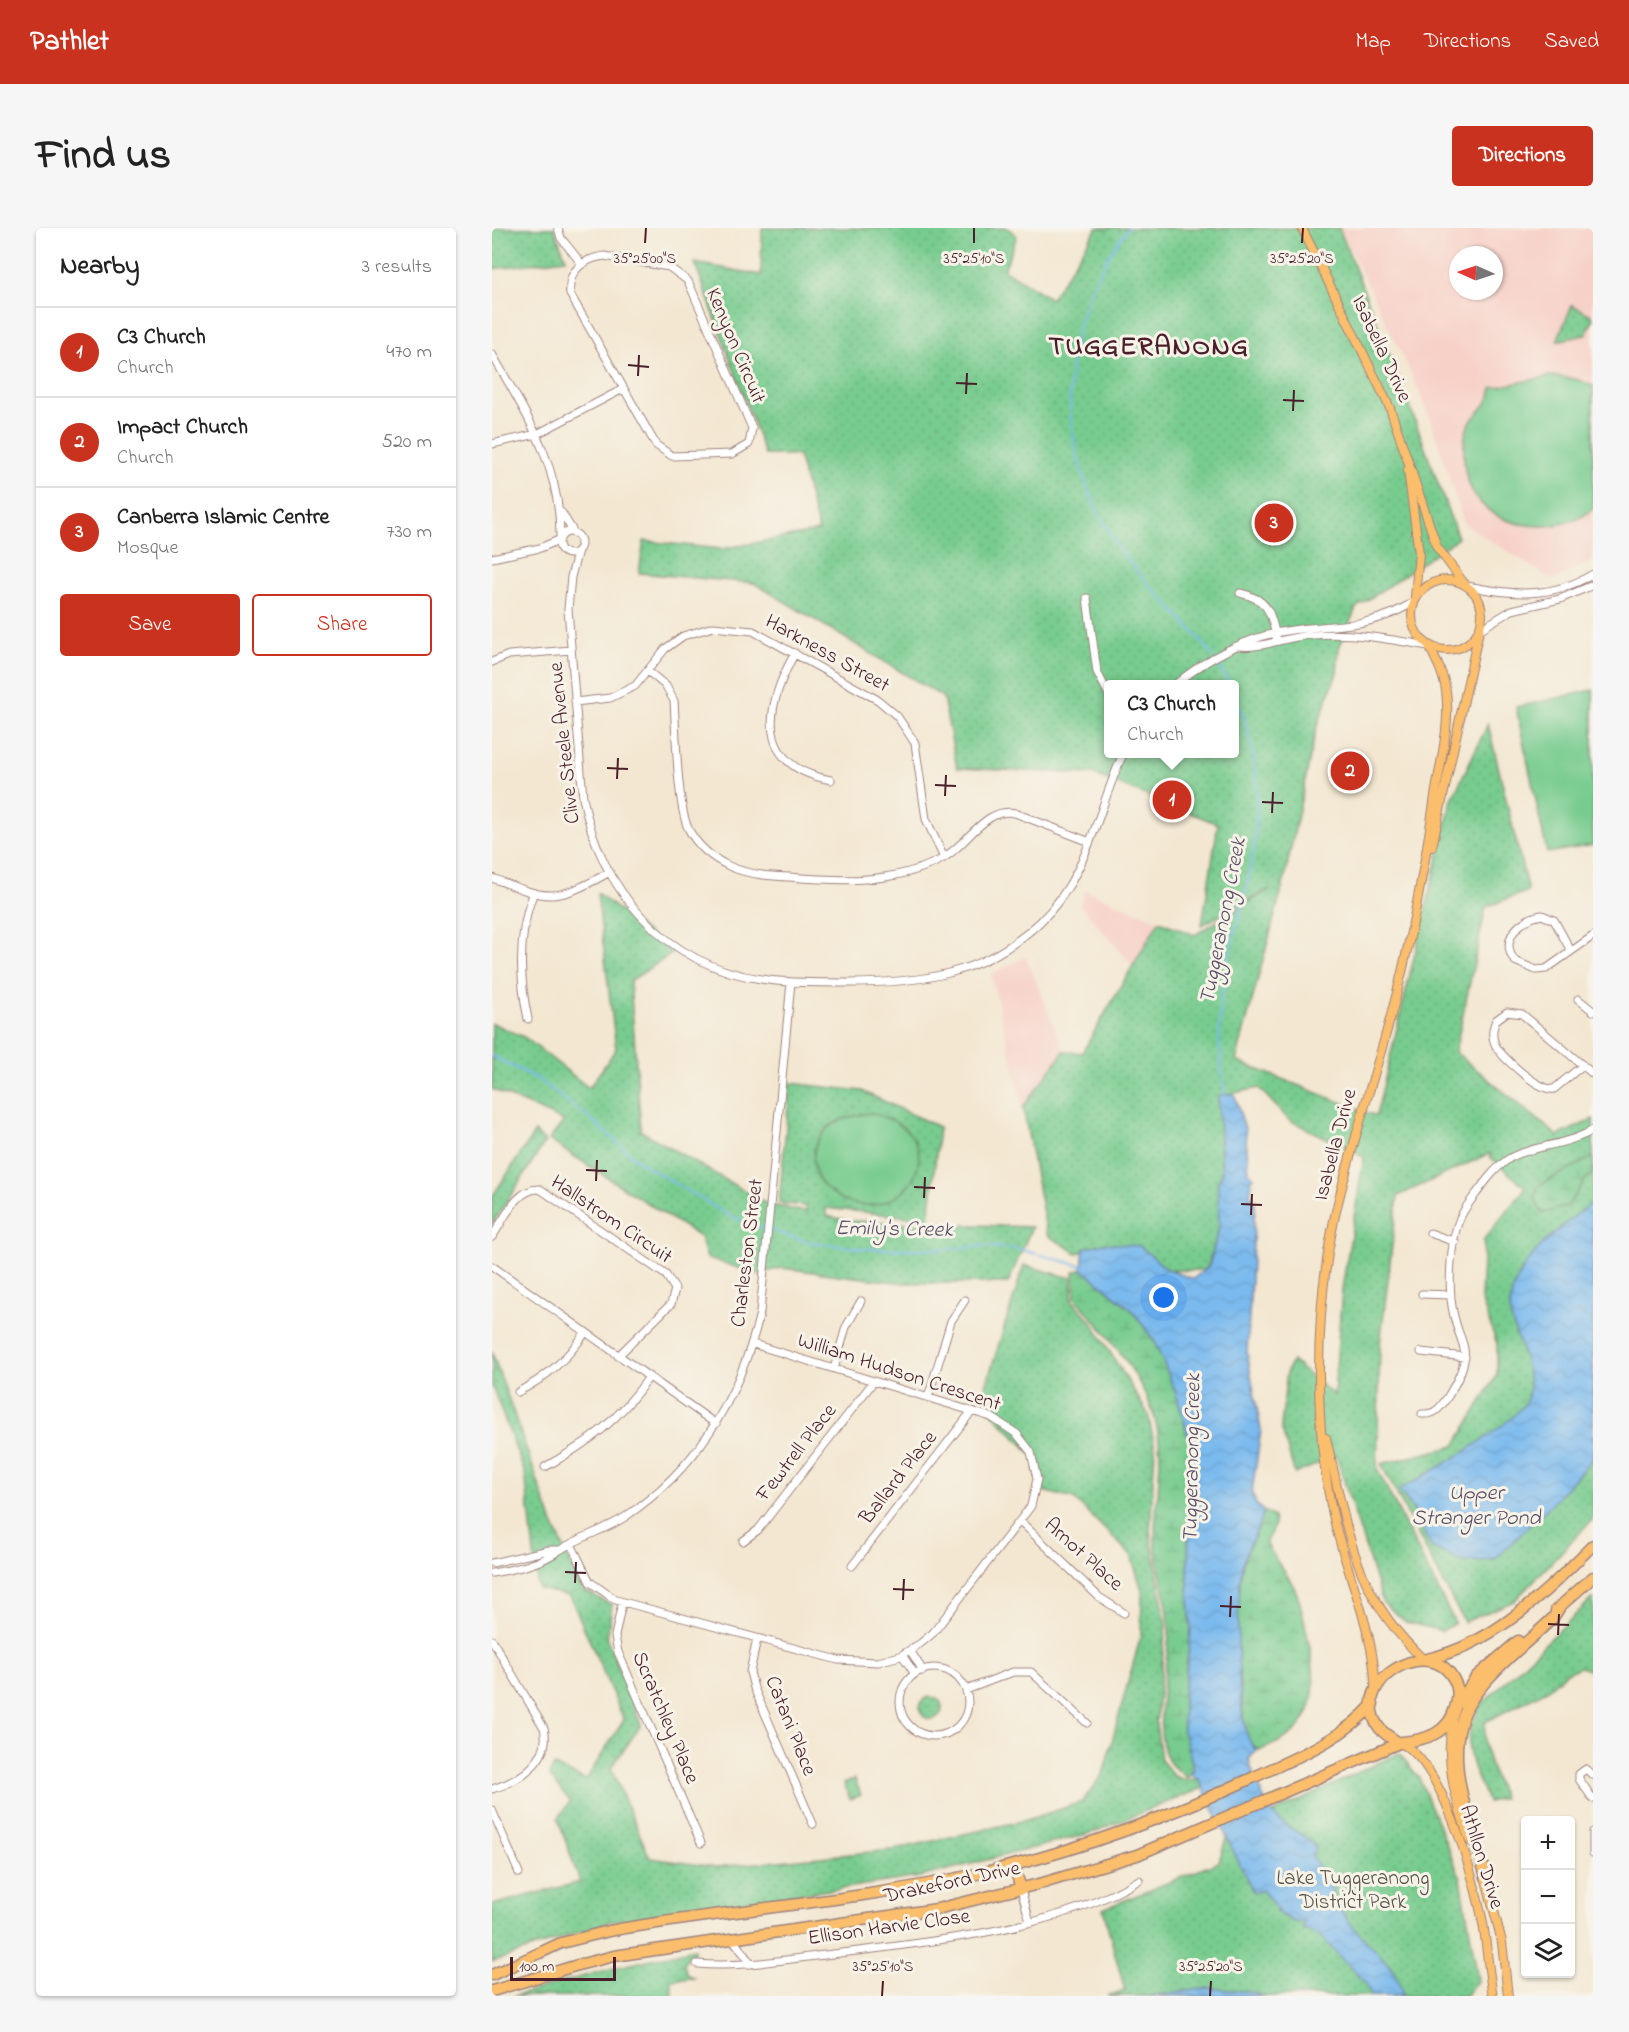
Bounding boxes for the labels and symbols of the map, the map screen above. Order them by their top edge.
north arrow [1449,246,1503,300]
text: 35°25'00"S [614,248,677,270]
text: 35°25'10"S [944,248,1005,270]
text: 35°25'20"S [1270,248,1334,270]
street label: Kenyon Circuit [695,284,773,409]
street label: Isabella Drive [1343,291,1419,408]
district label: TUGGERANONG [1048,328,1250,367]
pin: 3 [1254,500,1294,546]
street label: Harkness Street [759,607,895,701]
street label: Clive Steele Avenue [542,660,588,825]
pin: 2 [1330,748,1370,794]
pin: 1 [1152,778,1192,822]
water label: Tuggeranong Creek [1192,834,1256,1007]
street label: Isabella Drive [1307,1085,1366,1204]
street label: Hallstrom Circuit [544,1168,678,1272]
street label: Charleston Street [724,1177,772,1329]
water label: Emily's Creek [835,1213,954,1247]
your location [1149,1283,1178,1312]
street label: William Hudson Crescent [793,1326,1005,1420]
water label: Tuggeranong Creek [1176,1372,1210,1543]
street label: Fewtrell Place [749,1397,845,1509]
street label: Ballard Place [852,1424,946,1532]
water label: Upper Stranger Pond [1411,1478,1542,1535]
street label: Arnot Place [1037,1511,1130,1599]
street label: Scratchley Place [622,1647,707,1790]
street label: Catani Place [756,1672,824,1781]
street label: Athllon Drive [1451,1801,1511,1913]
street label: Drakeford Drive [880,1854,1024,1912]
park label: Lake Tuggeranong District Park [1277,1864,1429,1918]
street label: Ellison Harvie Close [806,1902,973,1954]
scale bar [510,1954,616,1982]
text: 35°25'10"S [853,1956,914,1978]
text: 35°25'20"S [1179,1956,1243,1978]

